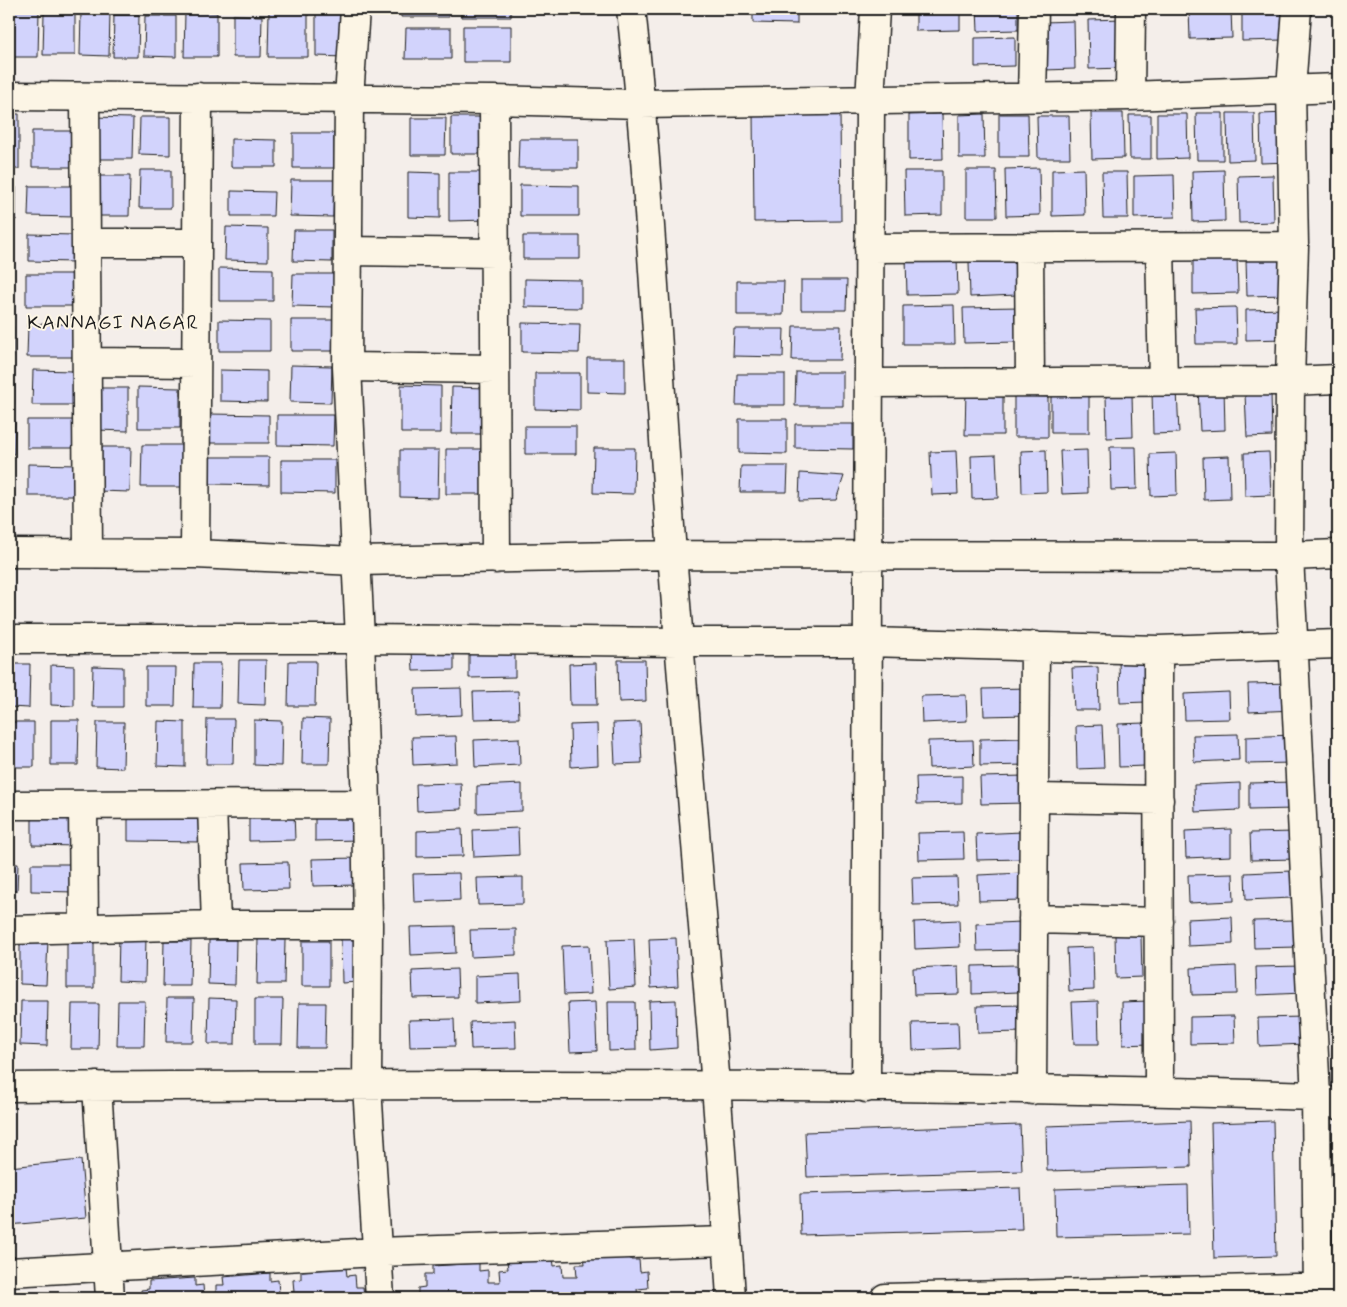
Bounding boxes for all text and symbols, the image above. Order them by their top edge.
district label: KANNAGI NAGAR [27,310,199,337]

